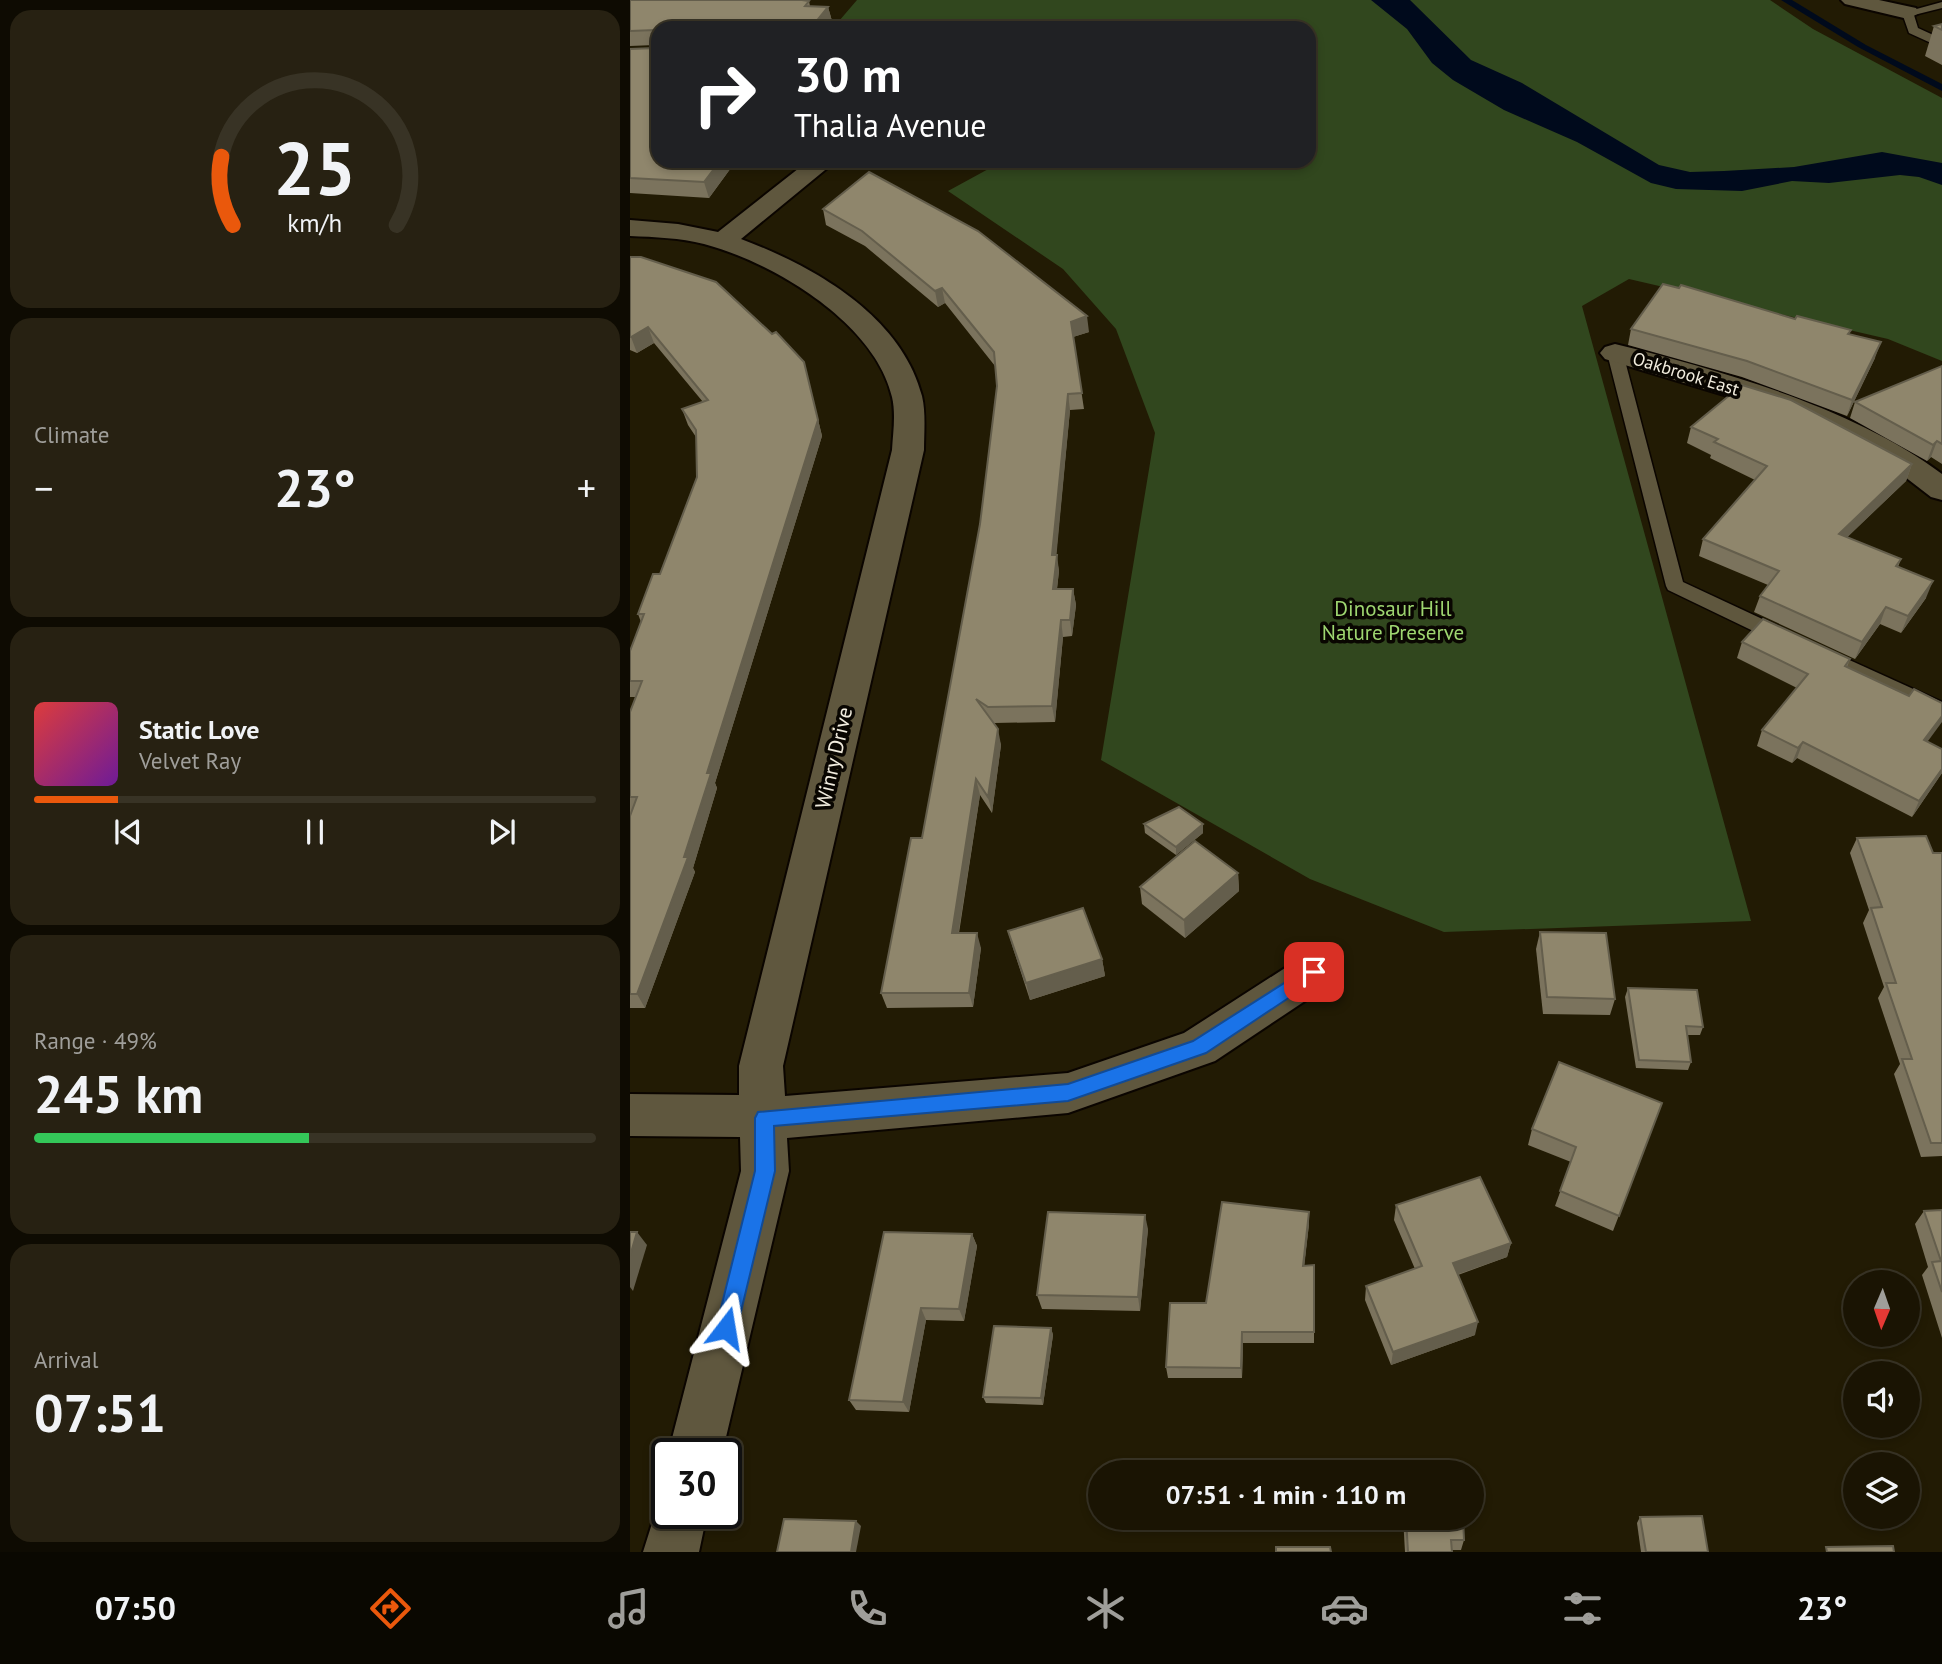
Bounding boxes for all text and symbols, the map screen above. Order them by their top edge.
text: 30 m [794,42,901,106]
icon: right [679,49,770,140]
text: Thalia Avenue [794,104,986,146]
text: 25 [274,122,356,216]
text: km/h [288,207,342,239]
street label: Oakbrook East [1630,346,1742,401]
text: Climate [34,420,109,449]
text: 23° [274,454,356,521]
text: − [34,463,53,512]
text: + [577,463,596,512]
park label: Dinosaur Hill Nature Preserve [1322,595,1464,646]
street label: Winry Drive [809,705,858,811]
text: Static Love [139,713,260,746]
text: Velvet Ray [139,746,241,775]
icon: previous [109,813,147,851]
icon: pause [296,813,334,851]
icon: next [483,813,521,851]
pin [1284,942,1344,1002]
icon: arrive [1295,953,1333,991]
text: Range · 49% [34,1026,157,1055]
text: 245 km [34,1060,203,1127]
north arrow [1843,1270,1920,1348]
map controls [1843,1270,1920,1529]
position arrow [689,1291,763,1365]
text: Arrival [34,1345,98,1374]
button: sound [1843,1361,1920,1438]
text: 07:51 [34,1379,166,1446]
speed limit sign: 30 [651,1438,742,1529]
button: layers [1843,1452,1920,1529]
text: 07:51 · 1 min · 110 m [1166,1478,1406,1511]
icon: directions [366,1584,415,1633]
icon: music [604,1584,653,1633]
icon: phone [843,1584,892,1633]
icon: climate [1081,1584,1130,1633]
icon: car [1320,1584,1369,1633]
icon: filters [1558,1584,1607,1633]
text: 07:50 [95,1587,176,1629]
text: 23° [1797,1587,1847,1629]

